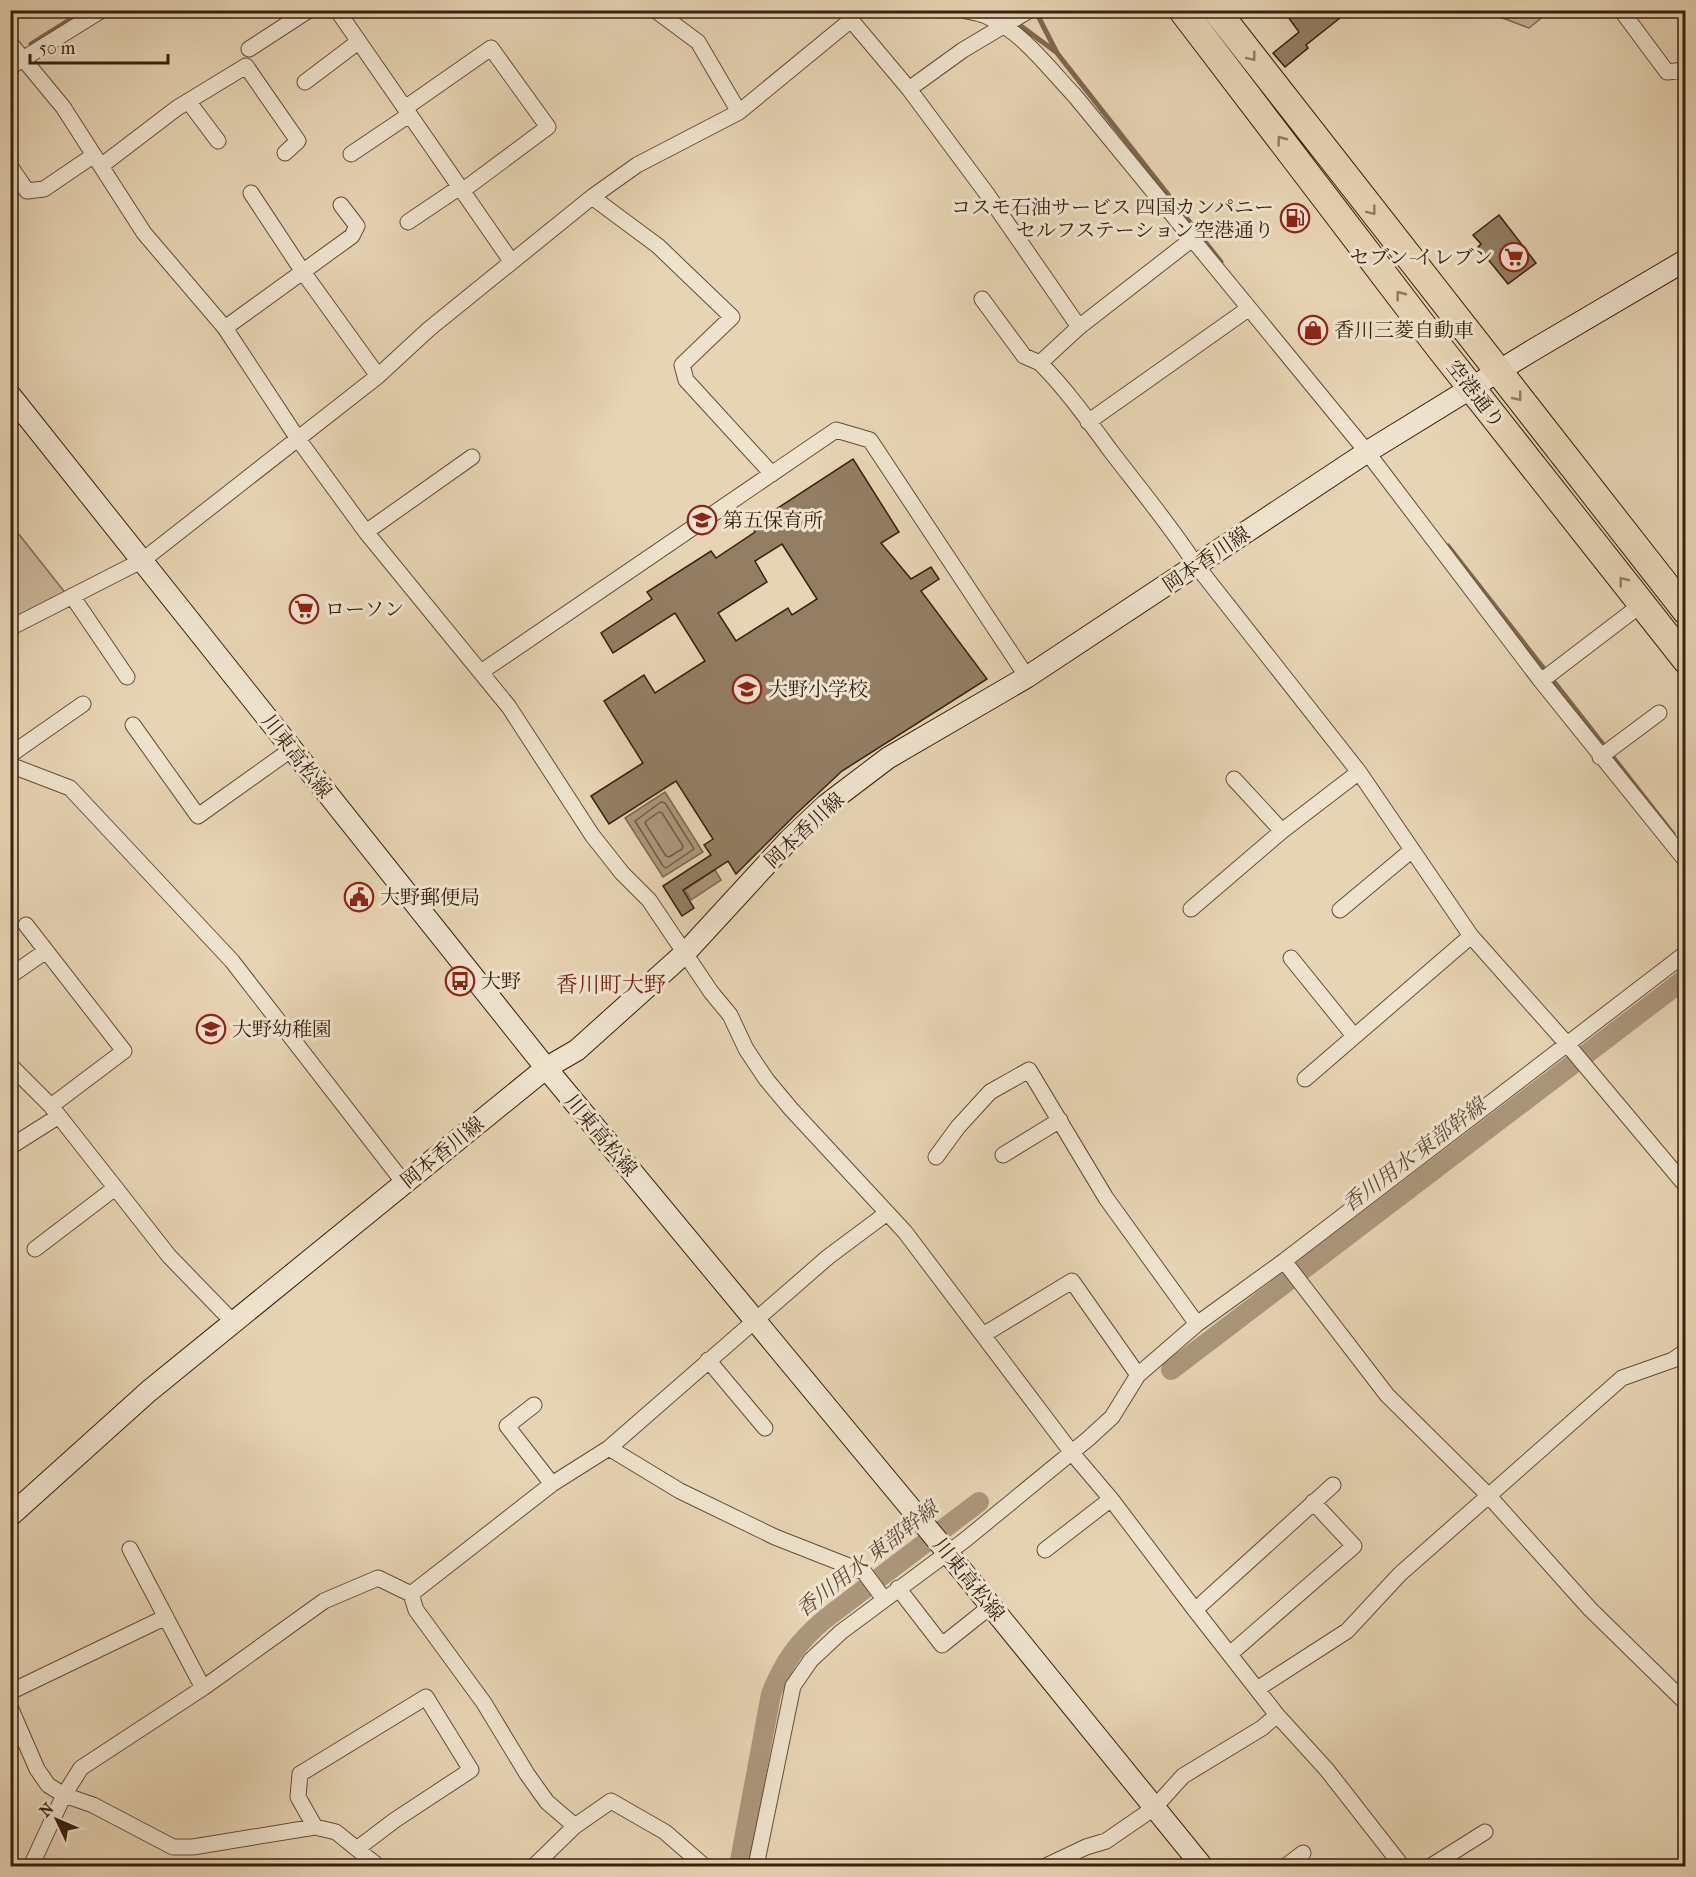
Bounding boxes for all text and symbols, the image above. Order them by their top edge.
scale bar [30,27,168,65]
text: 50 m [39,38,76,59]
one-way arrow [1245,50,1256,61]
one-way arrow [1278,136,1289,147]
place label: コスモ石油サービス 四国カンパニー セルフステーション空港通り [951,196,1274,242]
fuel station icon: コスモ石油サービス 四国カンパニー セルフステーション空港通り [1279,202,1311,234]
one-way arrow [1364,204,1375,215]
supermarket icon: セブン-イレブン [1498,241,1530,273]
place label: セブン-イレブン [1349,246,1493,269]
one-way arrow [1396,291,1407,302]
shop icon: 香川三菱自動車 [1297,314,1329,346]
place label: 香川三菱自動車 [1334,319,1474,342]
street label: 空港通り [1442,356,1509,433]
one-way arrow [1511,390,1522,401]
school or university icon: 第五保育所 [686,504,718,536]
place label: 第五保育所 [723,509,823,532]
street label: 岡本香川線 [1158,522,1254,597]
one-way arrow [1620,577,1631,588]
supermarket icon: ローソン [288,593,320,625]
place label: ローソン [325,598,404,621]
school or university icon: 大野小学校 [731,673,763,705]
place label: 大野小学校 [768,678,868,701]
street label: 川東高松線 [257,710,336,803]
street label: 岡本香川線 [760,788,849,873]
public building icon: 大野郵便局 [343,881,375,913]
place label: 大野郵便局 [380,886,480,909]
bus stop icon: 大野 [444,965,476,997]
place label: 大野 [481,970,521,993]
district label: 香川町大野 [556,972,666,998]
school or university icon: 大野幼稚園 [195,1013,227,1045]
place label: 大野幼稚園 [232,1018,332,1041]
street label: 川東高松線 [560,1090,642,1181]
water label: 香川用水 東部幹線 [1338,1092,1493,1217]
street label: 岡本香川線 [396,1112,488,1193]
water label: 香川用水 東部幹線 [792,1495,945,1622]
street label: 川東高松線 [928,1533,1009,1625]
north arrow [27,1790,87,1850]
text: N [36,1798,58,1821]

